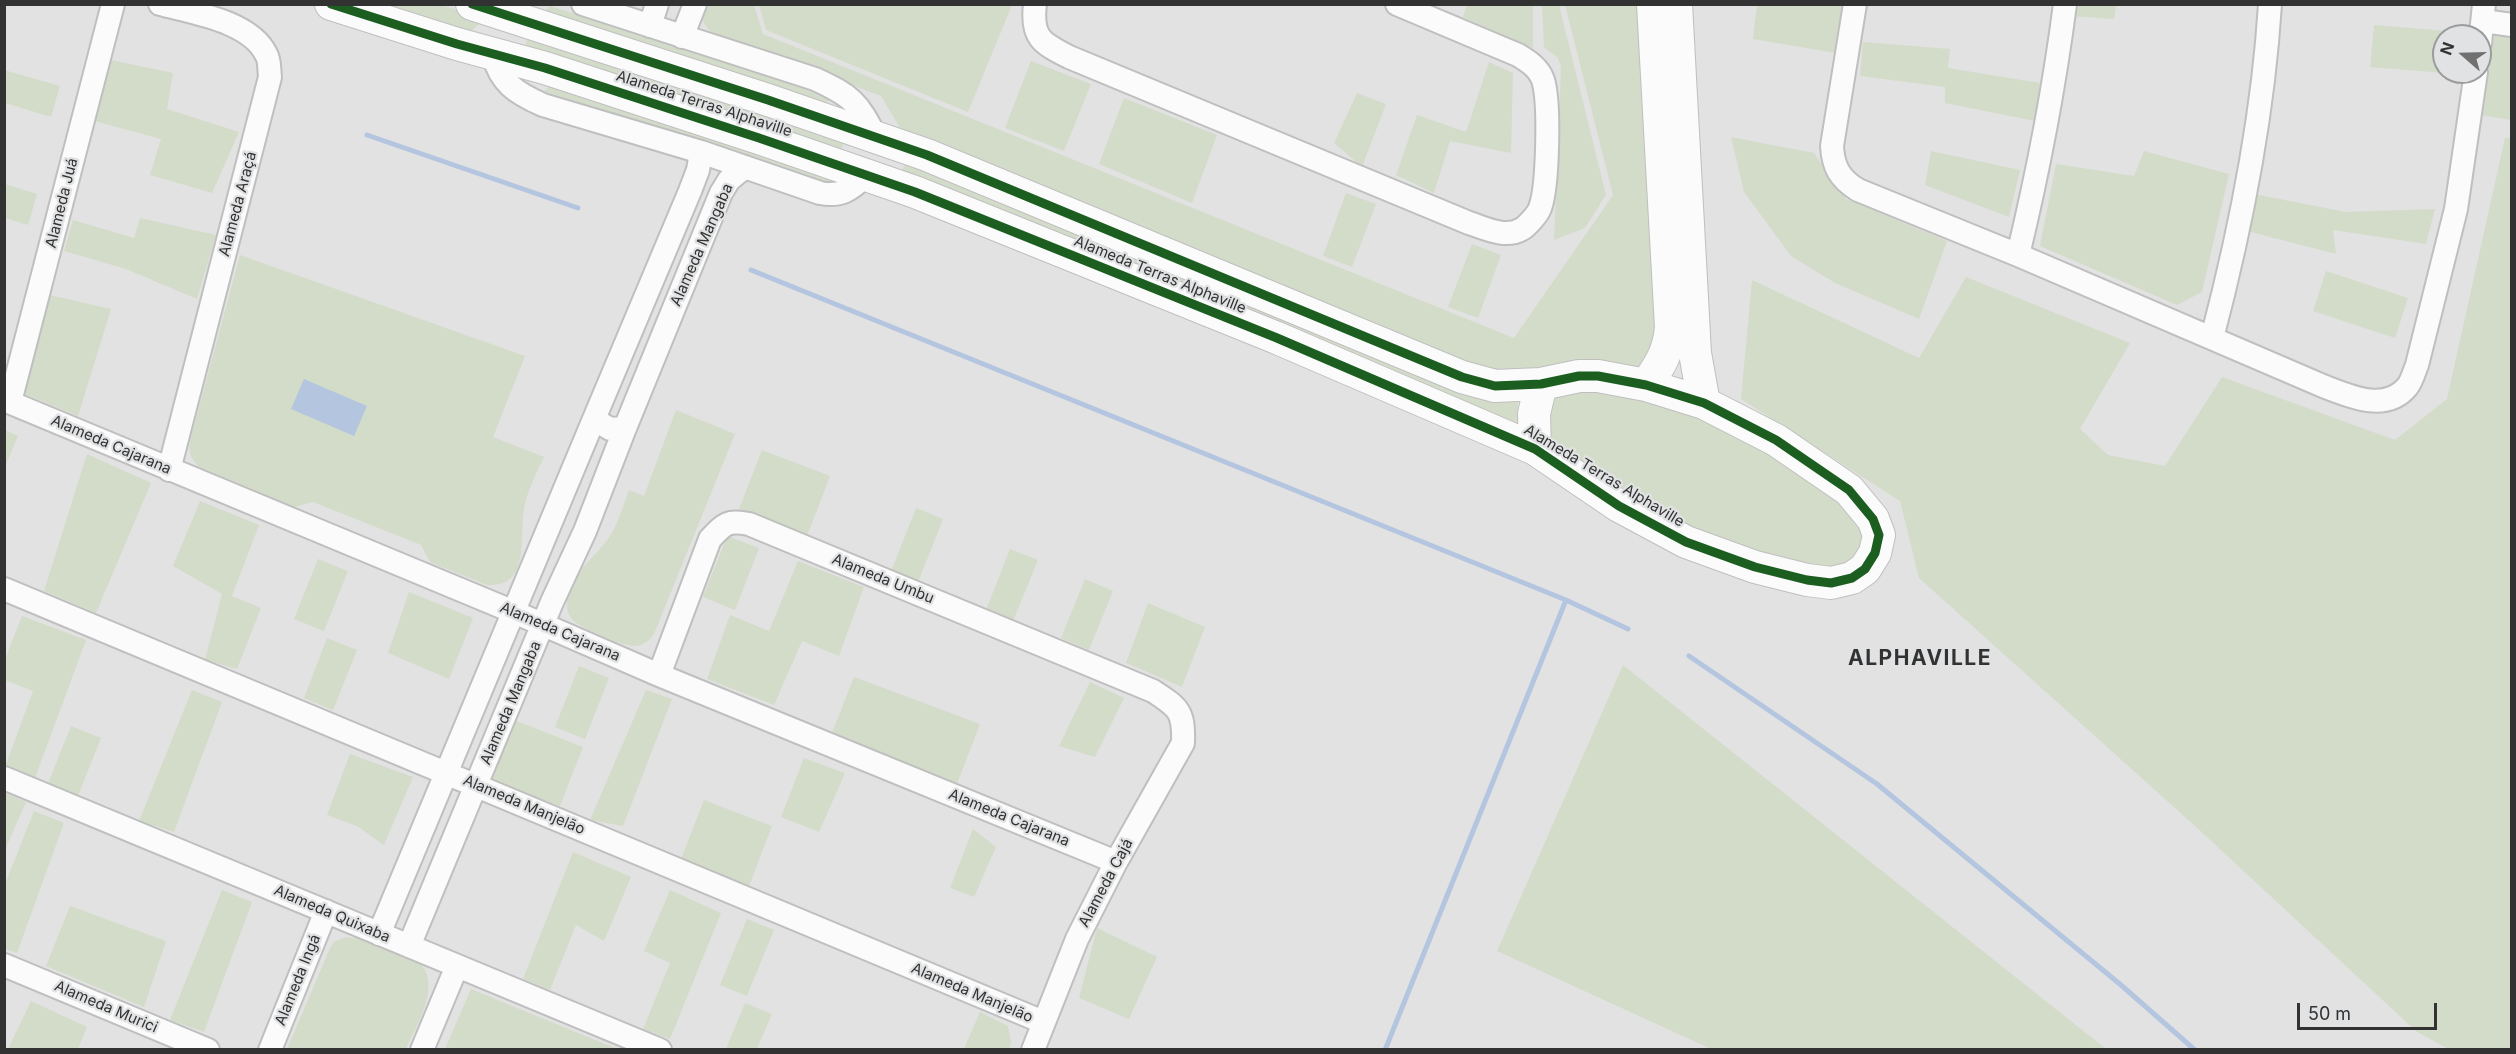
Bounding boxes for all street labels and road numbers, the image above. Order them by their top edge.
street label: Alameda Terras Alphaville [614,67,794,141]
street label: Alameda Araçá [215,150,261,258]
street label: Alameda Juá [42,156,82,250]
street label: Alameda Mangaba [667,181,737,309]
street label: Alameda Terras Alphaville [1071,232,1249,318]
street label: Alameda Cajarana [48,412,174,478]
street label: Alameda Terras Alphaville [1521,421,1687,531]
street label: Alameda Umbu [829,550,937,608]
street label: Alameda Cajarana [497,599,623,665]
street label: Alameda Mangaba [477,639,545,767]
street label: Alameda Manjelão [460,771,588,839]
street label: Alameda Cajarana [946,786,1072,850]
street label: Alameda Cajá [1075,836,1137,930]
street label: Alameda Quixaba [271,881,393,947]
street label: Alameda Ingá [272,932,324,1028]
street label: Alameda Manjelão [908,959,1036,1027]
street label: Alameda Murici [52,977,160,1037]

